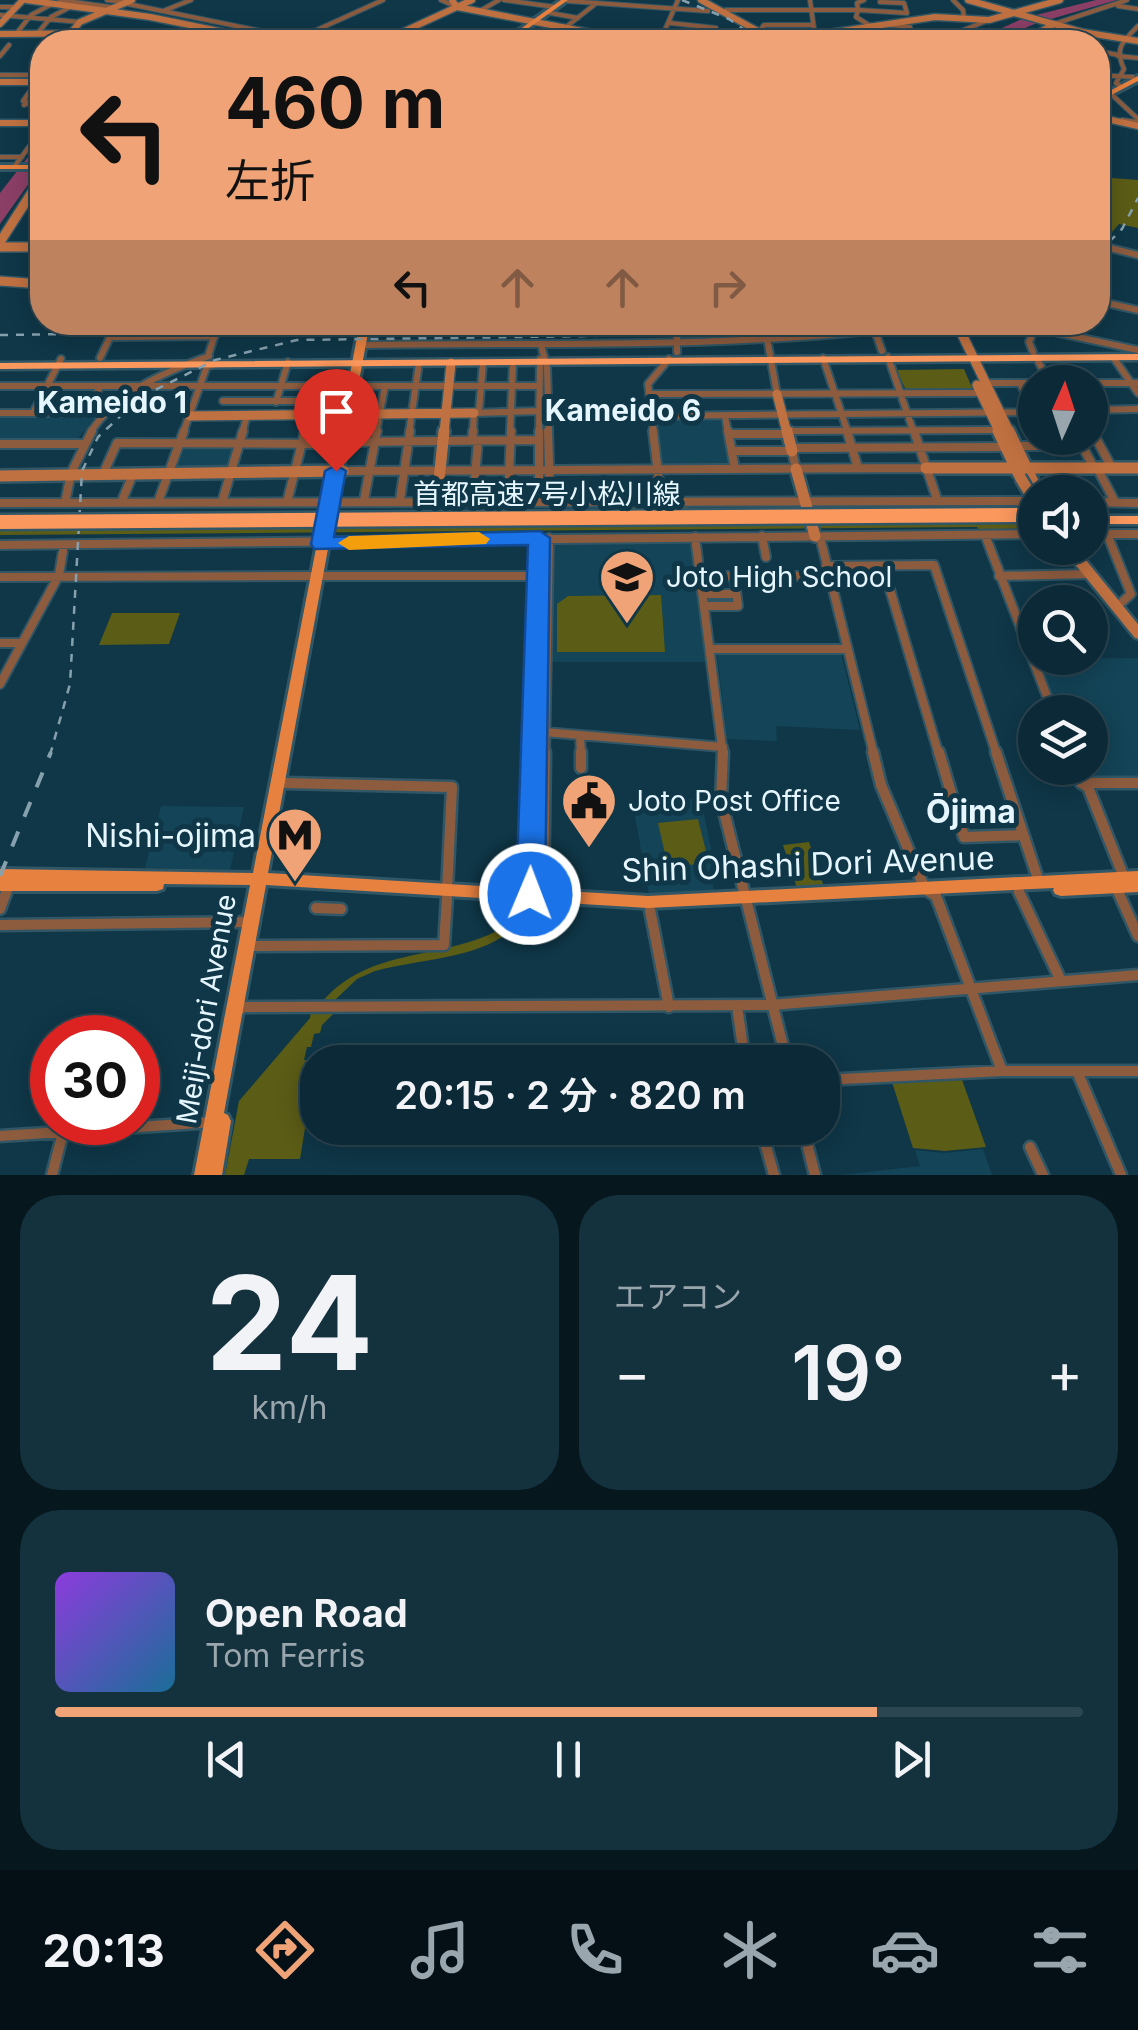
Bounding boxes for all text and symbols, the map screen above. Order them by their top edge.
text: 460 m [225,60,445,145]
icon: left [60,70,190,200]
text: 左折 [225,153,315,208]
icon: left [385,260,440,315]
icon: ahead [490,260,545,315]
icon: ahead [595,260,650,315]
icon: right [700,260,755,315]
north arrow [1018,365,1108,455]
map controls [1018,365,1108,785]
pin [294,369,379,472]
district label: Kameido 1 [37,384,187,420]
icon: arrive [309,384,364,439]
district label: Kameido 6 [545,392,701,428]
button: sound [1018,475,1108,565]
street label: 首都高速7号小松川線 [413,477,681,511]
school or university icon: Joto High School [597,547,657,626]
place label: Joto High School [666,560,892,594]
button: search [1018,585,1108,675]
button: layers [1018,695,1108,785]
public building icon: Joto Post Office [559,771,619,850]
place label: Joto Post Office [628,784,841,818]
district label: Ōjima [926,792,1016,831]
metro station icon: Nishi-ojima [265,805,325,884]
place label: Nishi-ojima [85,816,256,855]
street label: Shin Ohashi Dori Avenue [621,838,995,890]
position arrow [478,842,582,946]
street label: Meiji-dori Avenue [169,891,243,1127]
speed limit sign: 30 [30,1015,160,1145]
text: 20:15 · 2 分 · 820 m [394,1072,746,1118]
text: 24 [206,1244,373,1401]
text: エアコン [614,1277,742,1316]
text: 19° [791,1327,906,1418]
text: − [614,1340,650,1406]
text: + [1047,1340,1083,1406]
text: km/h [251,1388,328,1427]
text: Open Road [205,1590,408,1636]
text: Tom Ferris [205,1636,365,1675]
icon: previous [199,1732,254,1787]
icon: pause [541,1732,596,1787]
icon: next [884,1732,939,1787]
icon: directions [250,1915,320,1985]
icon: music [405,1915,475,1985]
icon: phone [560,1915,630,1985]
icon: climate [715,1915,785,1985]
icon: car [870,1915,940,1985]
icon: filters [1025,1915,1095,1985]
text: 20:13 [43,1923,165,1978]

